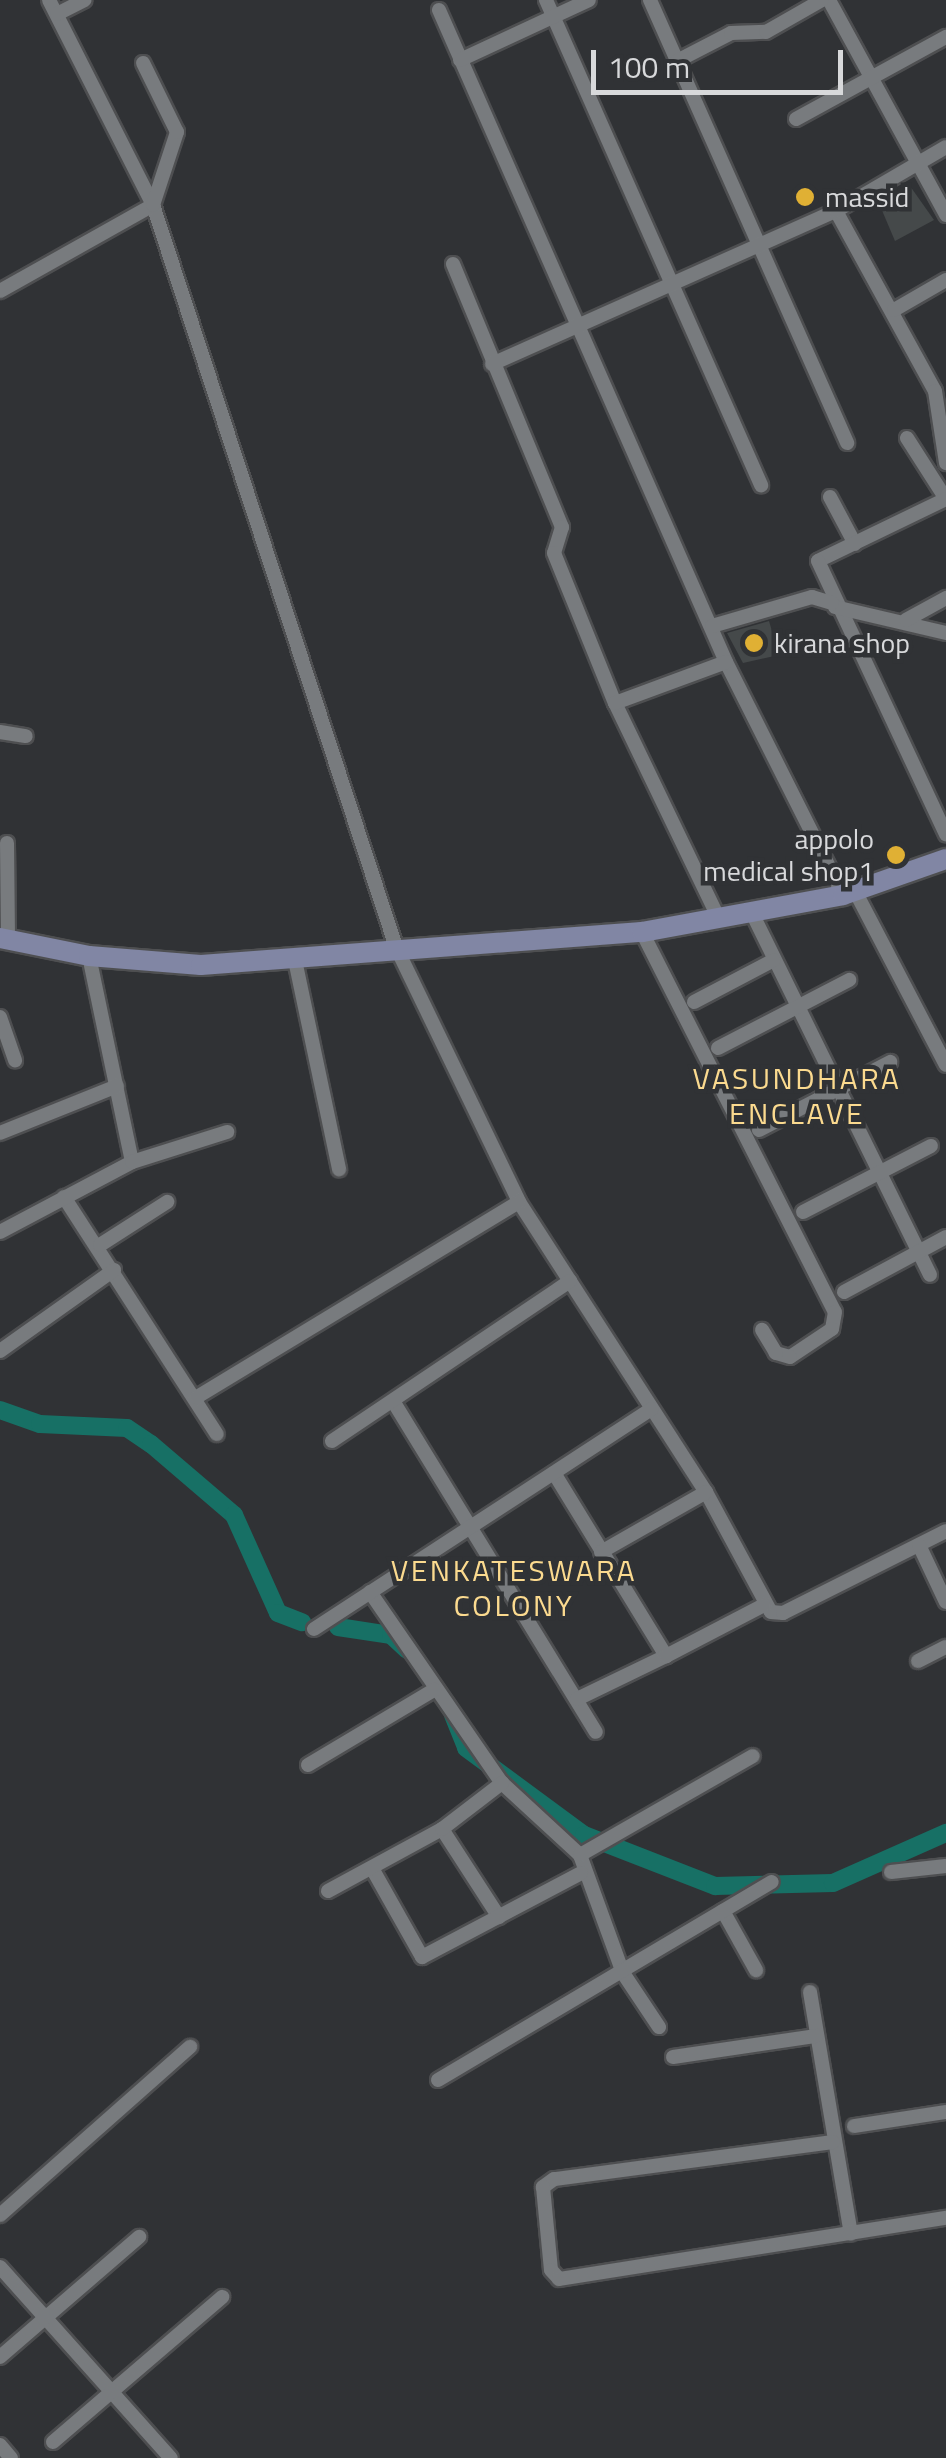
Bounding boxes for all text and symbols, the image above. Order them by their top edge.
scale bar [596,30,848,92]
text: 100 m [608,44,690,90]
place label: massid [825,180,909,214]
marker: massid [794,186,816,208]
place label: kirana shop [774,626,910,660]
marker: kirana shop [743,632,765,654]
place label: appolo medical shop1 [703,822,874,888]
marker: appolo medical shop1 [883,842,909,868]
district label: VASUNDHARA ENCLAVE [693,1060,901,1130]
district label: VENKATESWARA COLONY [391,1552,637,1622]

